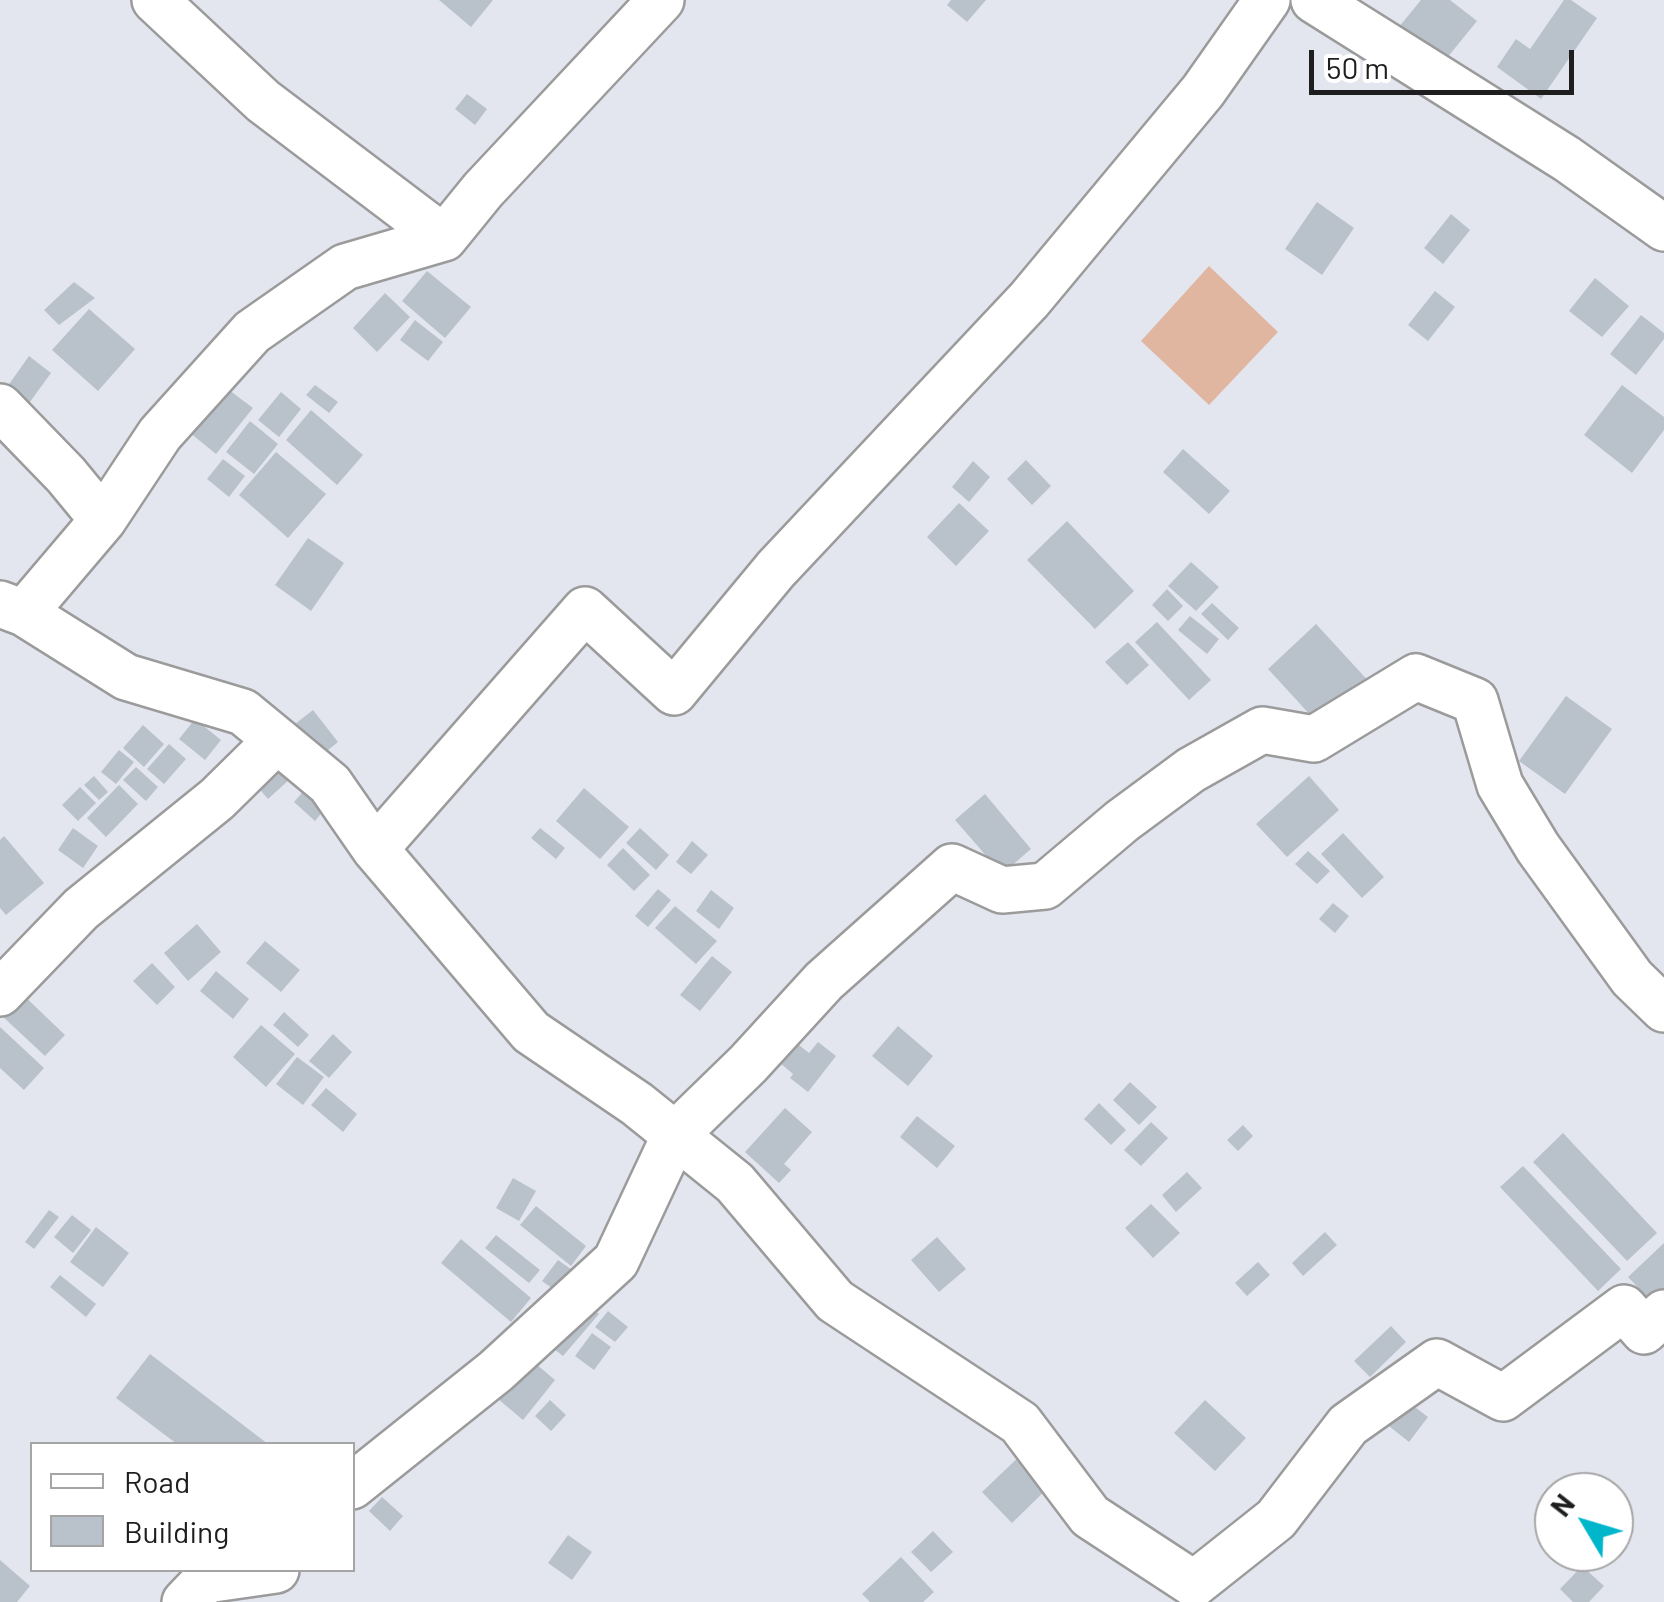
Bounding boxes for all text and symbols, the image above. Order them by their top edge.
scale bar [1314,30,1579,92]
text: 50 m [1326,49,1389,85]
legend [30,1442,355,1572]
text: Road [124,1463,190,1499]
north arrow [1534,1472,1634,1572]
text: N [1543,1487,1581,1523]
text: Building [124,1513,229,1549]

